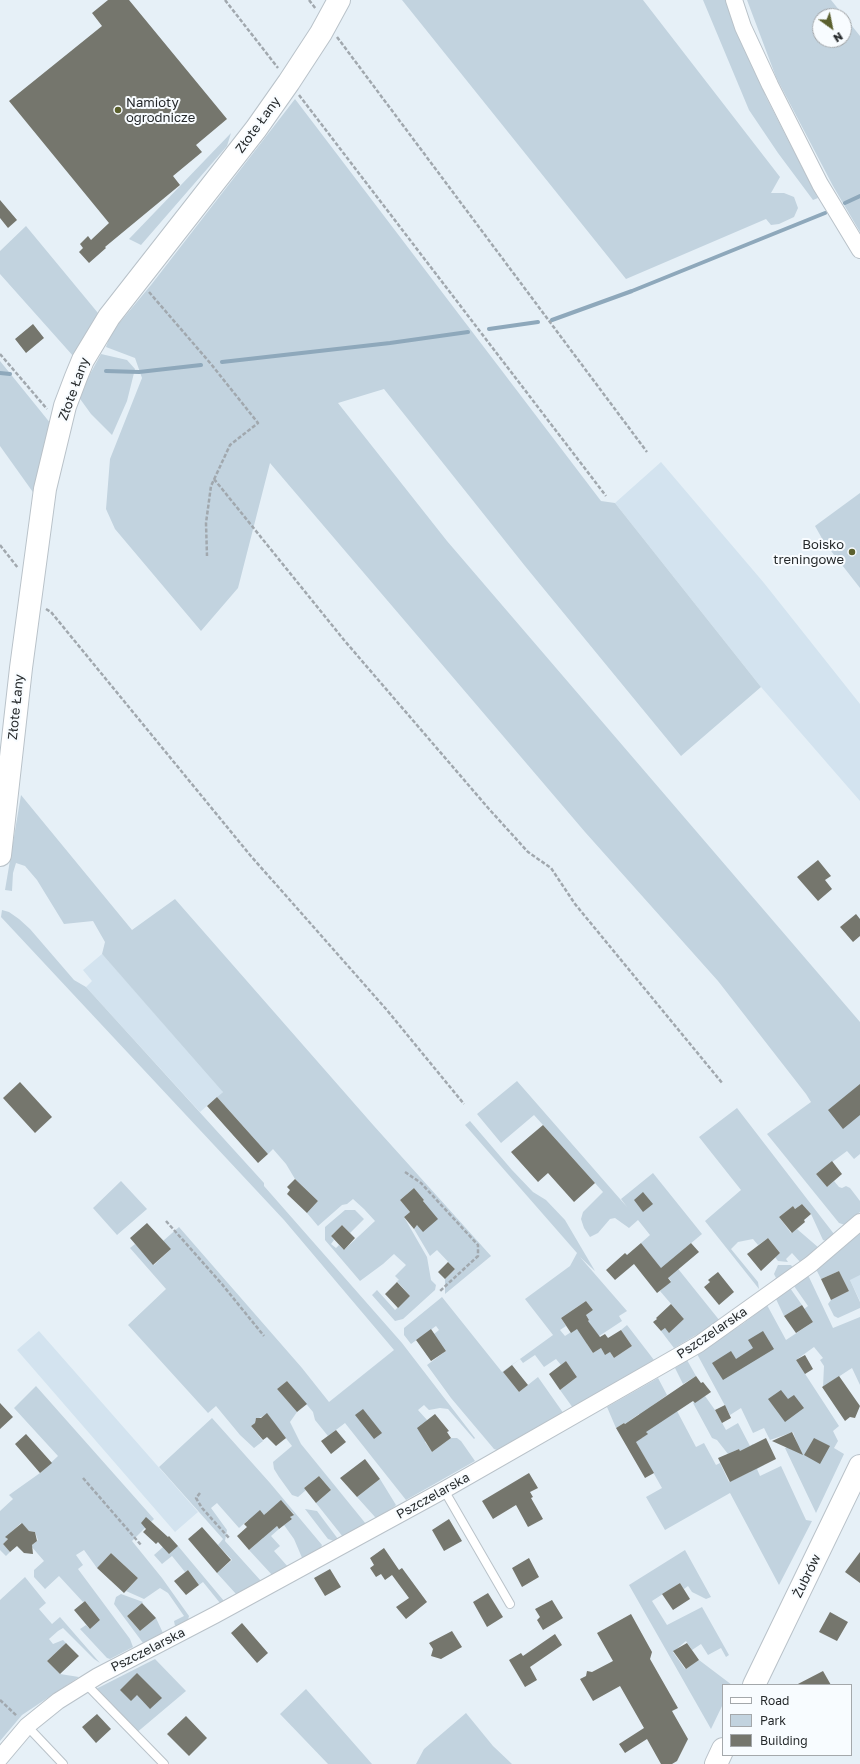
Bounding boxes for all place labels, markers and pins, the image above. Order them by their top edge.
place label: Namioty ogrodnicze [126,95,195,126]
marker: Namioty ogrodnicze [113,105,123,115]
place label: Boisko treningowe [773,537,844,568]
marker: Boisko treningowe [847,547,857,557]

